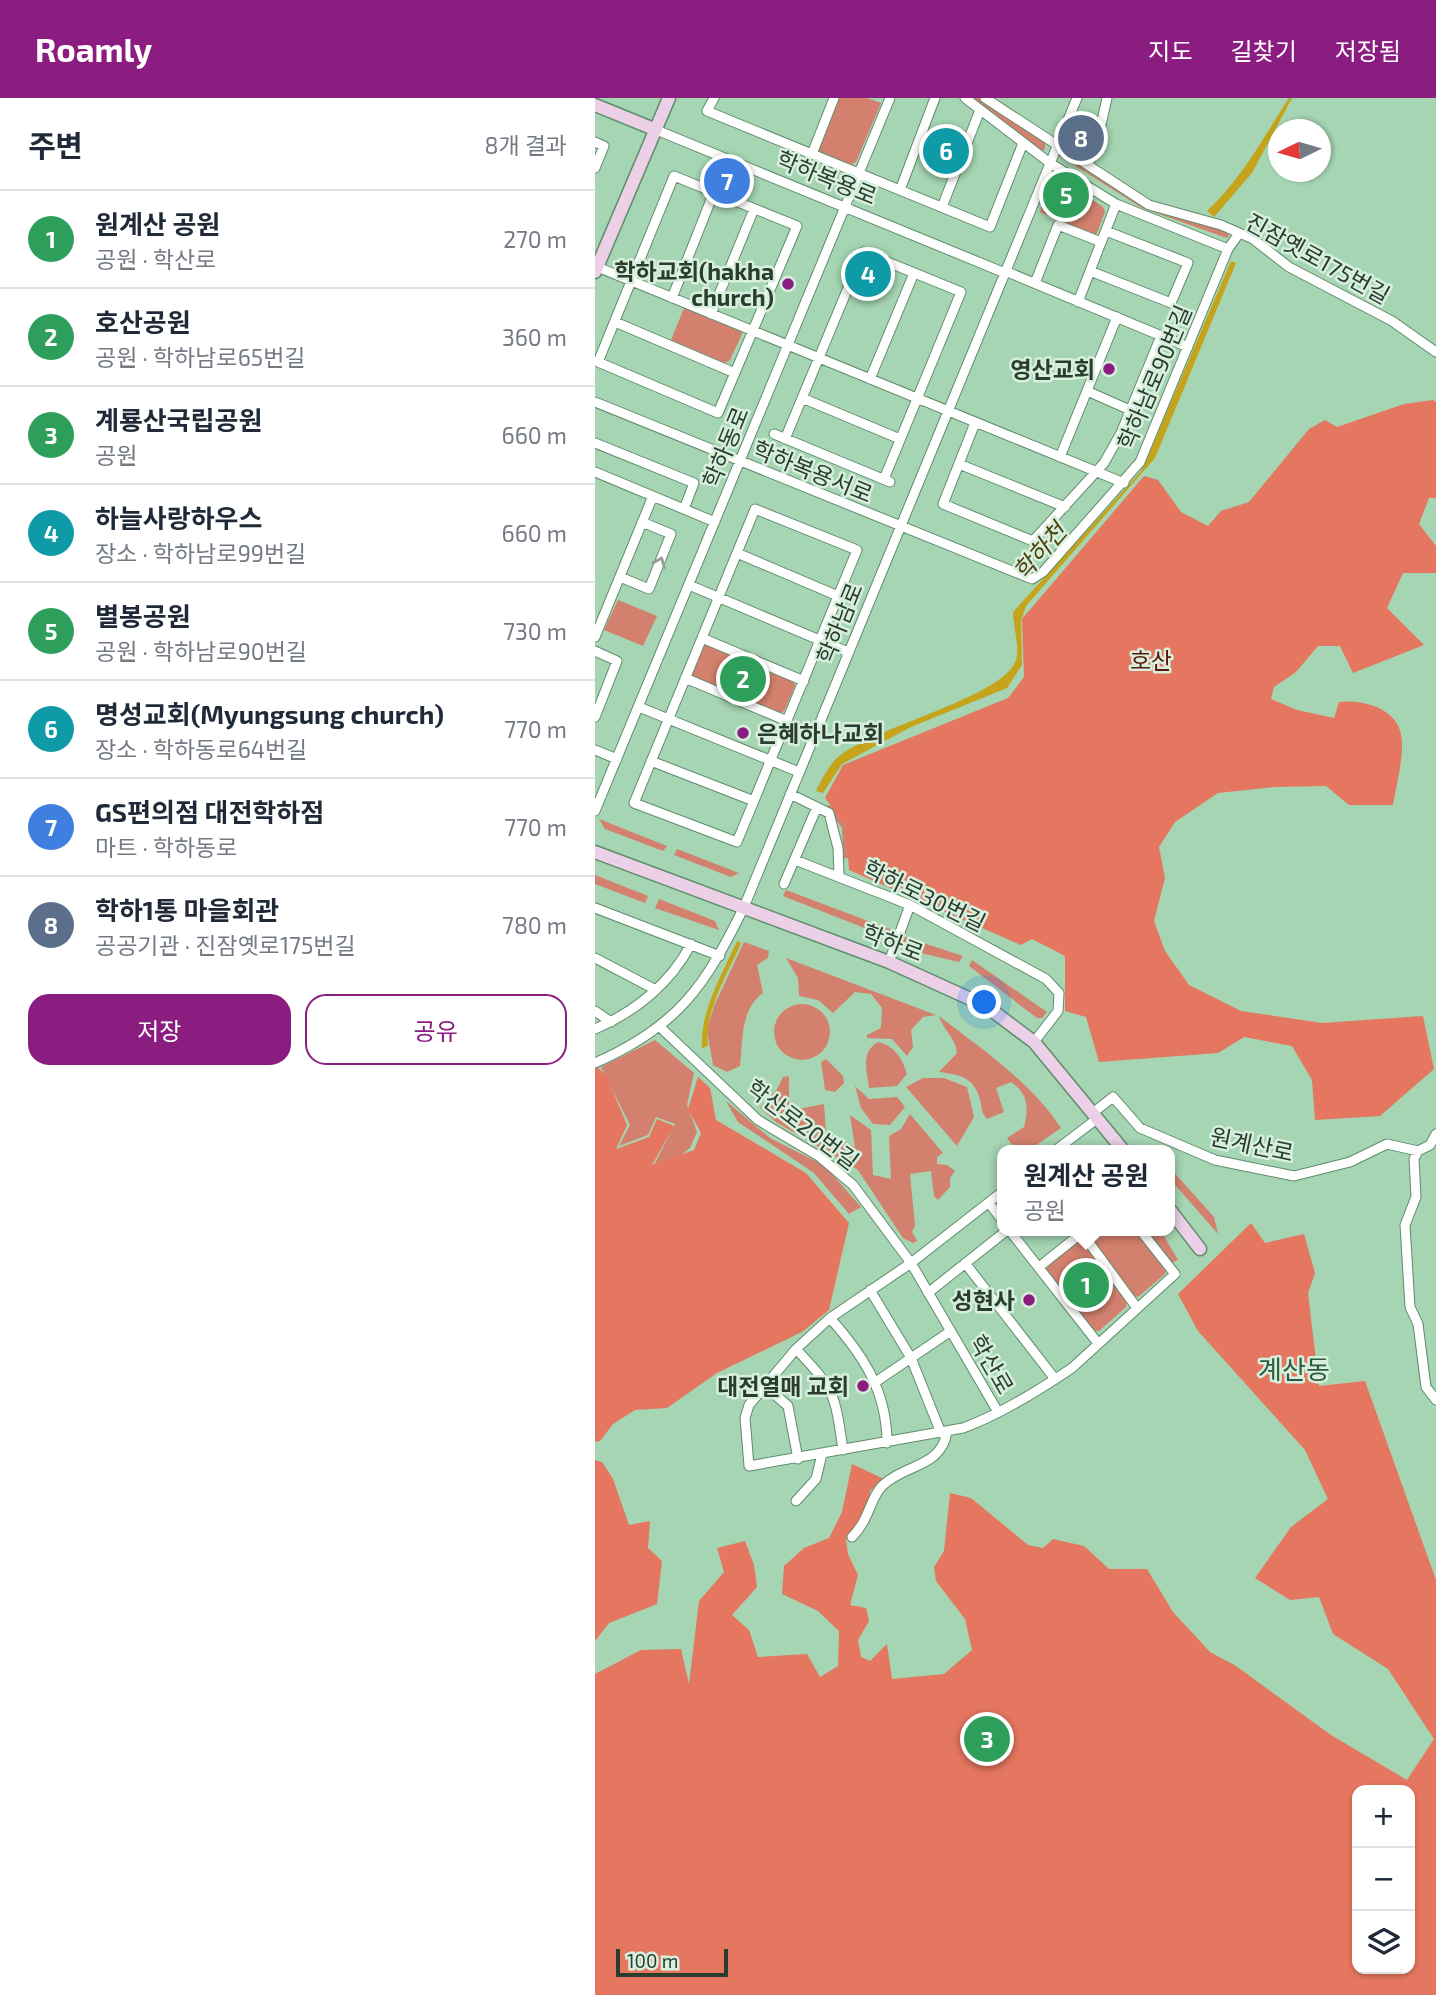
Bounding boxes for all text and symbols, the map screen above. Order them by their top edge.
text: Roamly [35,29,152,69]
text: 지도 [1148,36,1193,65]
text: 길찾기 [1231,36,1297,65]
text: 저장됨 [1335,36,1401,65]
pin: 8 [1058,112,1104,164]
north arrow [1268,119,1331,182]
pin: 6 [923,125,969,177]
text: 주변 [28,127,83,163]
text: 8개 결과 [484,131,567,159]
street label: 학하복용로 [773,144,881,210]
pin: 7 [704,155,750,207]
pin: 5 [1043,169,1089,221]
street label: 진잠옛로175번길 [1241,207,1395,309]
text: 원계산 공원 [95,208,220,239]
text: 1 [46,225,56,253]
text: 270 m [503,225,567,253]
text: 공원 · 학산로 [95,245,217,273]
pin: 4 [845,248,891,300]
place label: 학하교회(hakha church) [614,257,774,311]
marker: 학하교회(hakha church) [780,276,796,292]
street label: 학하남로90번길 [1111,301,1197,453]
text: 호산공원 [95,306,191,337]
text: 2 [44,323,58,351]
text: 360 m [502,323,567,351]
text: 공원 · 학하남로65번길 [95,343,305,371]
place label: 영산교회 [1010,355,1095,383]
marker: 영산교회 [1101,361,1117,377]
street label: 학하동로 [696,403,754,491]
text: 계룡산국립공원 [95,404,262,435]
text: 3 [44,421,58,449]
text: 660 m [502,421,567,449]
street label: 학하복용서로 [749,434,877,508]
text: 공원 [95,441,137,469]
text: 하늘사랑하우스 [95,502,262,533]
water label: 학하천 [1006,514,1074,586]
text: 4 [44,519,58,547]
text: 660 m [502,519,567,547]
text: 장소 · 학하남로99번길 [95,539,306,567]
one-way arrow [652,556,666,569]
street label: 학하남로 [810,579,868,667]
text: 별봉공원 [95,600,191,631]
text: 5 [45,617,57,645]
text: 730 m [503,617,567,645]
text: 공원 · 학하남로90번길 [95,637,307,665]
park label: 호산 [1130,646,1172,674]
pin: 2 [720,653,766,705]
text: 명성교회(Myungsung church) [95,698,444,729]
text: 6 [44,715,58,743]
text: 770 m [504,715,567,743]
place label: 은혜하나교회 [757,719,884,747]
marker: 은혜하나교회 [735,725,751,741]
text: 장소 · 학하동로64번길 [95,735,307,763]
text: GS편의점 대전학하점 [95,796,324,827]
text: 7 [45,813,57,841]
text: 770 m [504,813,567,841]
text: 마트 · 학하동로 [95,833,238,861]
street label: 학하로30번길 [859,853,991,937]
text: 학하1통 마을회관 [95,894,279,925]
text: 8 [44,911,58,939]
text: 780 m [502,911,567,939]
street label: 학하로 [858,918,928,966]
text: 공공기관 · 진잠옛로175번길 [95,931,356,959]
your location [967,985,1001,1019]
button: 저장 [28,994,291,1065]
button: 공유 [305,994,567,1065]
street label: 학산로20번길 [742,1073,864,1175]
street label: 원계산로 [1208,1122,1296,1166]
popup [997,1145,1175,1236]
text: 원계산 공원 [1023,1159,1149,1190]
text: 공원 [1023,1196,1066,1224]
pin: 1 [1063,1259,1109,1311]
place label: 성현사 [952,1286,1015,1314]
marker: 성현사 [1021,1292,1037,1308]
street label: 학산로 [964,1330,1020,1398]
district label: 계산동 [1258,1353,1330,1384]
place label: 대전열매 교회 [717,1372,849,1400]
marker: 대전열매 교회 [855,1378,871,1394]
pin: 3 [964,1713,1010,1765]
map controls [1352,1785,1415,1974]
button: + [1352,1785,1415,1848]
button: − [1352,1848,1415,1911]
button: layers [1352,1911,1415,1974]
scale bar [616,1946,728,1978]
text: 100 m [627,1949,678,1972]

